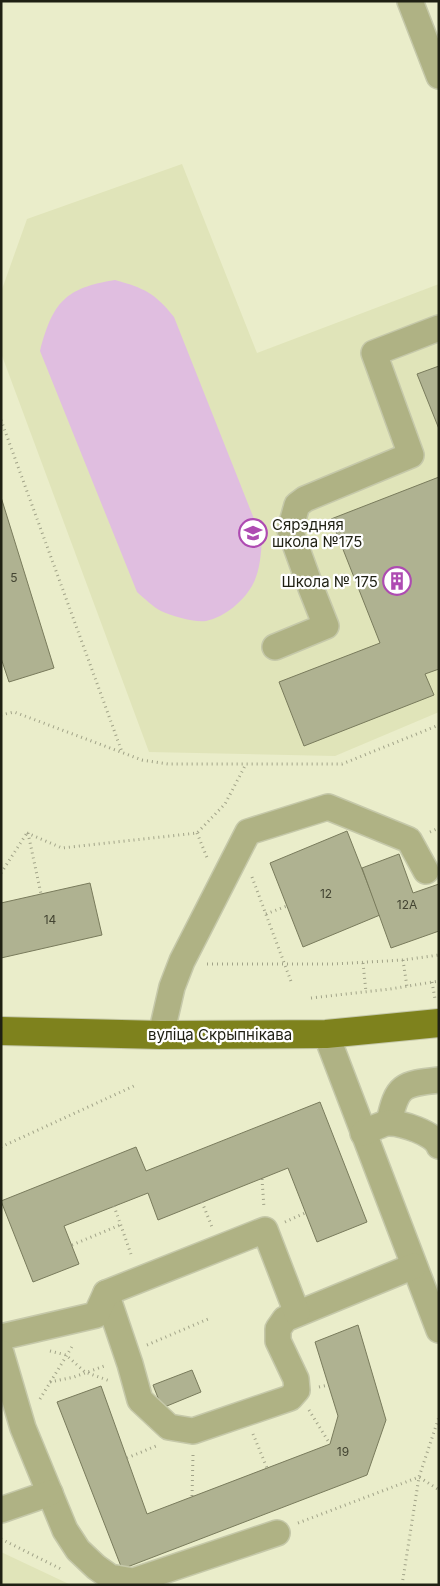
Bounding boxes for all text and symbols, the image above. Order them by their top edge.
place label: Сярэдняя школа №175 [272,515,362,551]
school or university icon: Сярэдняя школа №175 [238,518,268,548]
building icon: Школа № 175 [382,566,412,596]
house number: 5 [10,570,18,585]
place label: Школа № 175 [281,572,378,591]
house number: 12 [320,886,332,901]
house number: 12А [397,897,417,912]
house number: 14 [44,912,57,927]
street label: вуліца Скрыпнікава [148,1025,292,1044]
house number: 19 [337,1444,349,1459]

